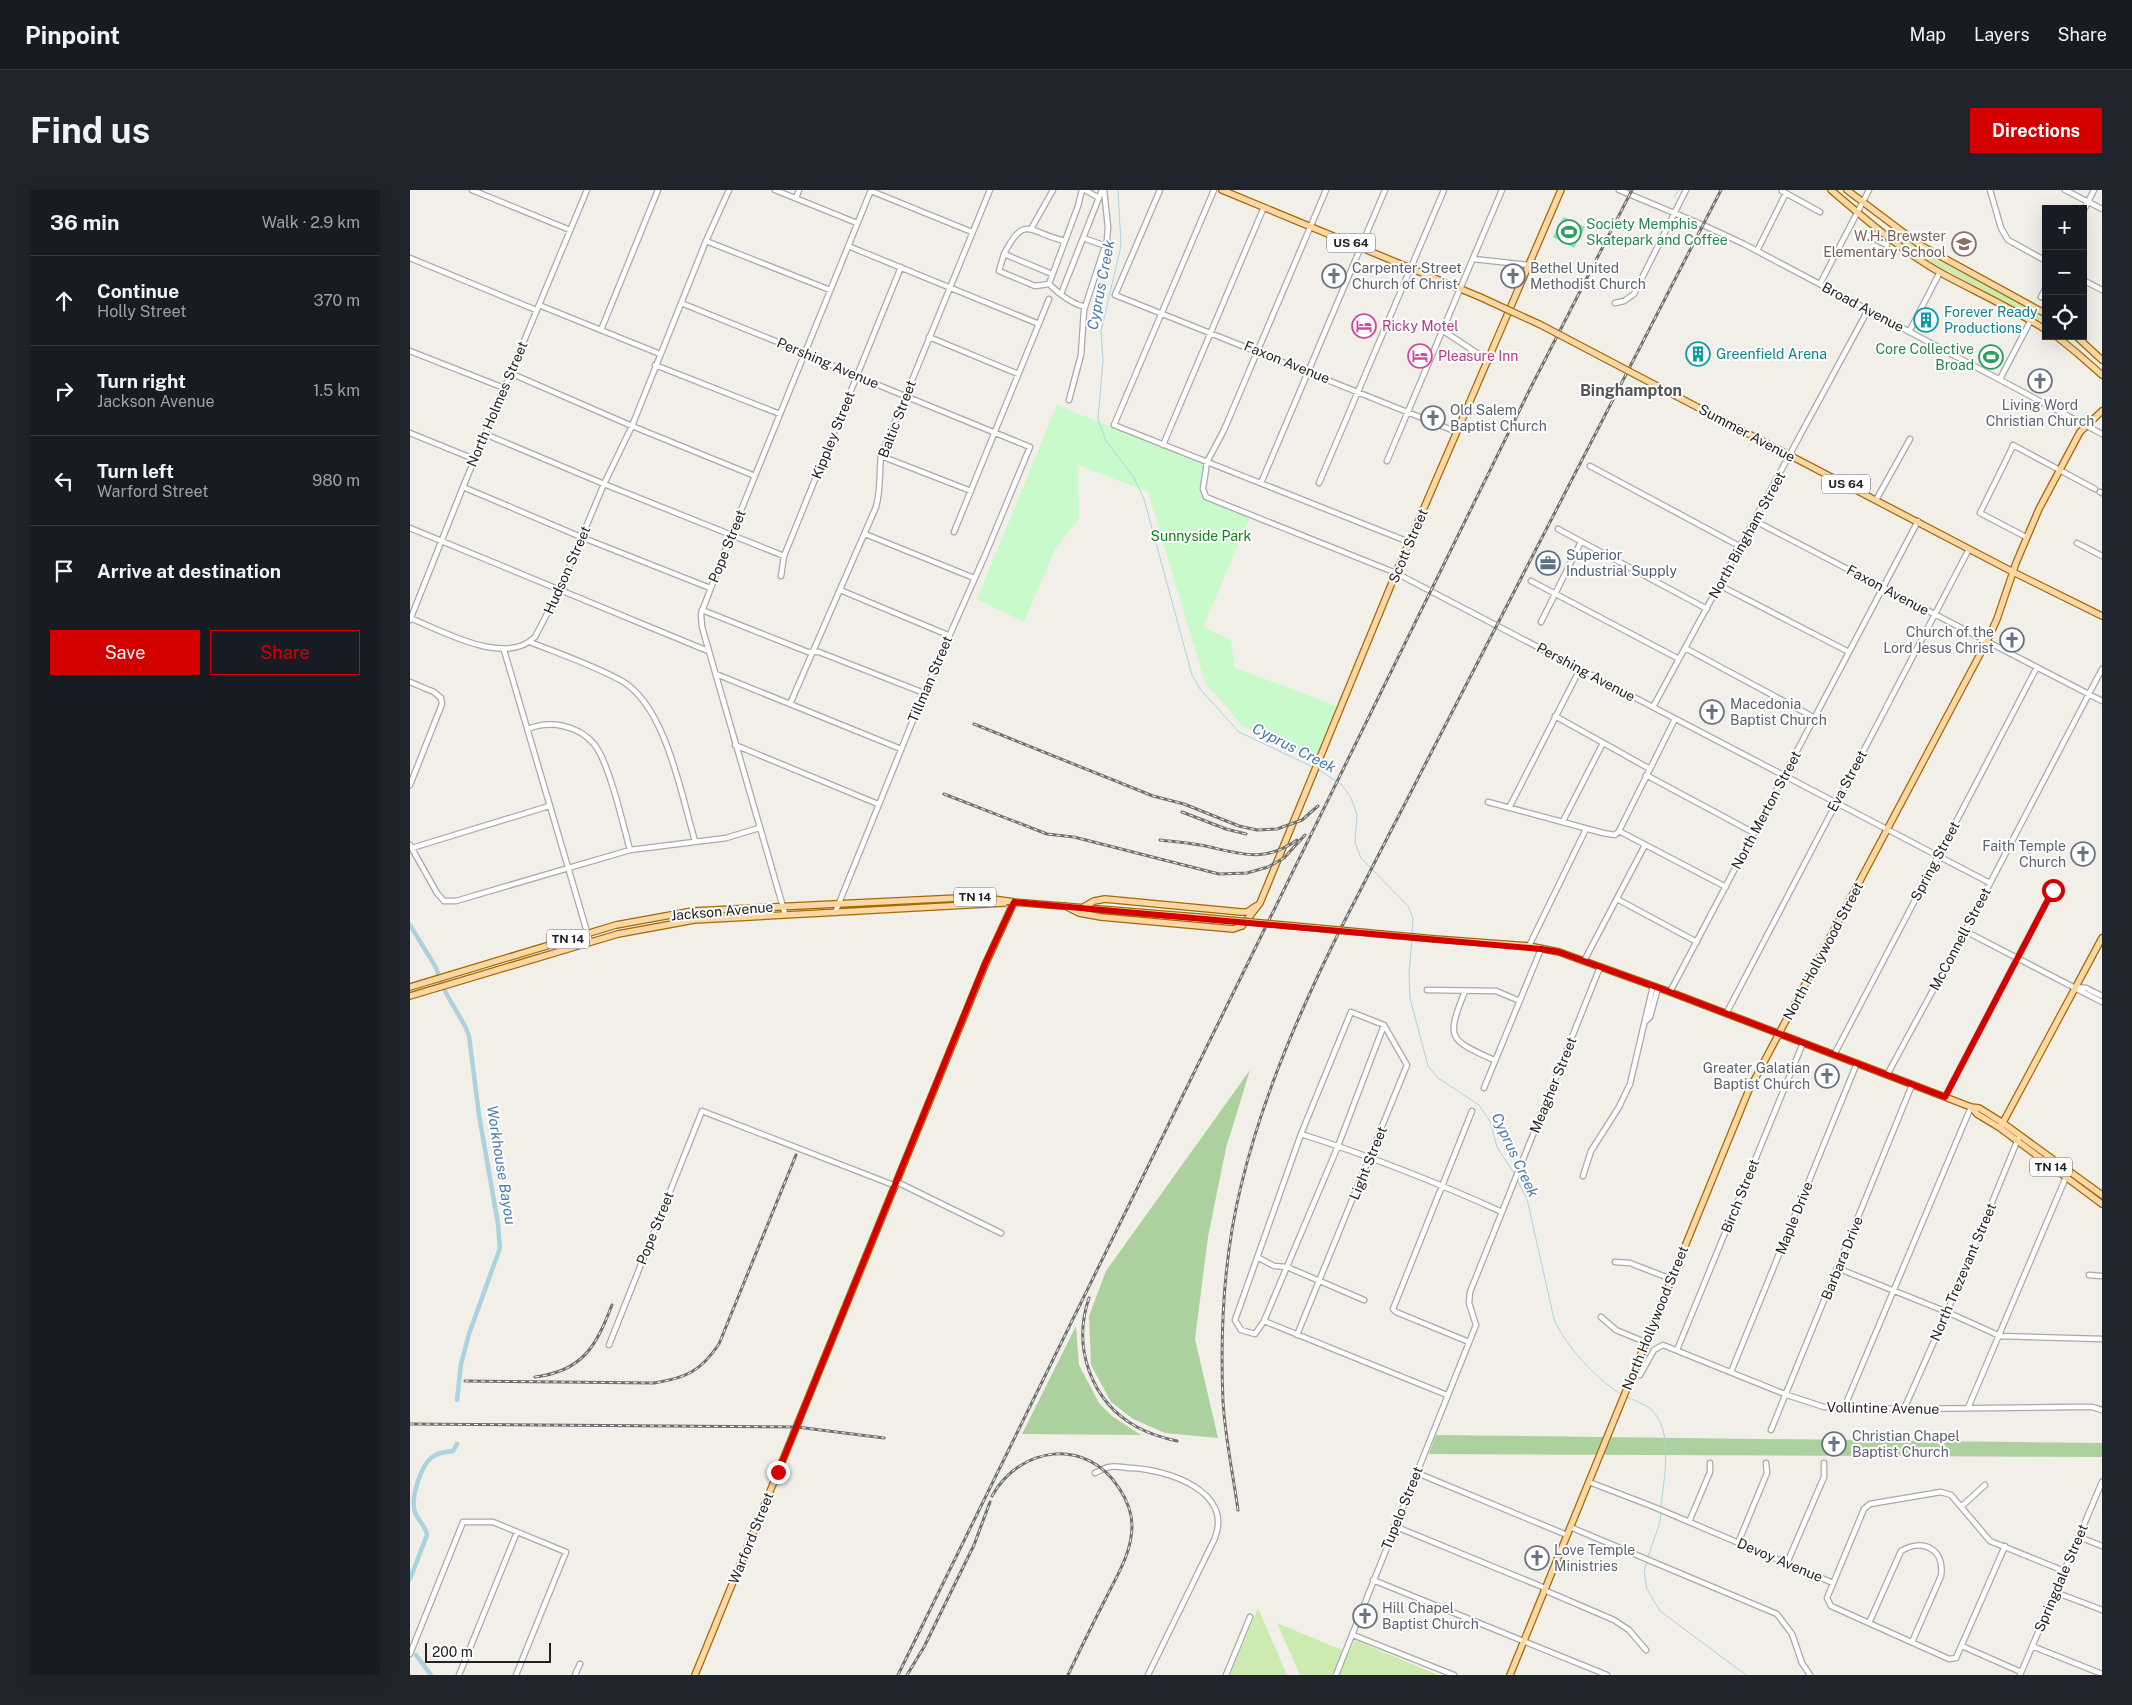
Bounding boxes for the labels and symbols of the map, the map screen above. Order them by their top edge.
place label: Society Memphis Skatepark and Coffee [1586,216,1728,248]
sports icon: Society Memphis Skatepark and Coffee [1556,219,1582,245]
place label: W.H. Brewster Elementary School [1823,228,1946,260]
school or university icon: W.H. Brewster Elementary School [1951,231,1977,257]
road number: US 64 [1327,234,1375,252]
water label: Cyprus Creek [1083,238,1118,331]
place label: Carpenter Street Church of Christ [1352,260,1462,292]
place label: Bethel United Methodist Church [1530,260,1646,292]
church icon: Carpenter Street Church of Christ [1321,263,1347,289]
church icon: Bethel United Methodist Church [1500,263,1526,289]
street label: Broad Avenue [1819,279,1907,335]
place label: Forever Ready Productions [1944,304,2038,336]
building icon: Forever Ready Productions [1913,307,1939,333]
hotel icon: Ricky Motel [1351,313,1377,339]
place label: Ricky Motel [1382,318,1459,334]
street label: Pershing Avenue [775,334,881,392]
street label: Faxon Avenue [1242,338,1332,386]
street label: North Holmes Street [463,339,531,469]
building icon: Greenfield Arena [1685,341,1711,367]
place label: Core Collective Broad [1875,341,1974,373]
hotel icon: Pleasure Inn [1407,343,1433,369]
sports icon: Core Collective Broad [1978,344,2004,370]
place label: Greenfield Arena [1716,346,1827,362]
place label: Pleasure Inn [1438,348,1518,364]
church icon: Living Word Christian Church [2027,368,2053,394]
street label: Baltic Street [875,378,919,460]
district label: Binghampton [1580,381,1682,400]
street label: Kippley Street [808,389,858,481]
place label: Living Word Christian Church [1986,397,2094,429]
street label: Summer Avenue [1696,401,1798,465]
place label: Old Salem Baptist Church [1450,402,1547,434]
church icon: Old Salem Baptist Church [1420,405,1446,431]
street label: North Bingham Street [1705,469,1789,601]
road number: US 64 [1822,474,1870,494]
street label: Scott Street [1385,506,1431,586]
street label: Pope Street [705,507,749,585]
street label: Hudson Street [540,524,594,616]
park label: Sunnyside Park [1151,528,1252,544]
place label: Superior Industrial Supply [1566,547,1677,579]
office icon: Superior Industrial Supply [1535,550,1561,576]
street label: Faxon Avenue [1844,562,1932,618]
place label: Church of the Lord Jesus Christ [1883,624,1994,656]
church icon: Church of the Lord Jesus Christ [1999,627,2025,653]
street label: Tillman Street [905,633,955,725]
street label: Pershing Avenue [1534,639,1638,705]
place label: Macedonia Baptist Church [1730,696,1827,728]
church icon: Macedonia Baptist Church [1699,699,1725,725]
water label: Cyprus Creek [1250,719,1340,776]
street label: Eva Street [1824,747,1870,815]
street label: North Merton Street [1728,748,1804,872]
street label: Spring Street [1907,818,1963,904]
place label: Faith Temple Church [1982,838,2066,870]
church icon: Faith Temple Church [2070,841,2096,867]
street label: North Hollywood Street [1780,879,1866,1023]
route start [2042,879,2065,902]
street label: McConnell Street [1926,885,1994,993]
road number: TN 14 [954,888,996,906]
street label: Jackson Avenue [670,899,774,923]
road number: TN 14 [547,930,589,949]
street label: Meagher Street [1526,1035,1580,1135]
place label: Greater Galatian Baptist Church [1703,1060,1810,1092]
church icon: Greater Galatian Baptist Church [1814,1063,1840,1089]
water label: Workhouse Bayou [484,1104,519,1226]
water label: Cyprus Creek [1488,1110,1543,1201]
street label: Light Street [1346,1124,1390,1202]
street label: Birch Street [1718,1157,1762,1235]
road number: TN 14 [2030,1158,2072,1176]
street label: Maple Drive [1772,1179,1816,1257]
street label: Pope Street [633,1189,677,1267]
street label: North Trezevant Street [1927,1201,1999,1343]
street label: Barbara Drive [1818,1214,1866,1302]
street label: North Hollywood Street [1619,1244,1691,1392]
street label: Vollintine Avenue [1827,1399,1940,1417]
place label: Christian Chapel Baptist Church [1852,1428,1960,1460]
church icon: Christian Chapel Baptist Church [1821,1431,1847,1457]
route end [767,1461,790,1484]
street label: Tupelo Street [1378,1464,1426,1552]
street label: Warford Street [725,1490,777,1586]
street label: Springdale Street [2031,1522,2091,1634]
street label: Devoy Avenue [1735,1535,1825,1585]
place label: Love Temple Ministries [1554,1542,1635,1574]
church icon: Love Temple Ministries [1524,1545,1550,1571]
place label: Hill Chapel Baptist Church [1382,1600,1479,1632]
church icon: Hill Chapel Baptist Church [1352,1603,1378,1629]
scale bar [425,1640,551,1663]

